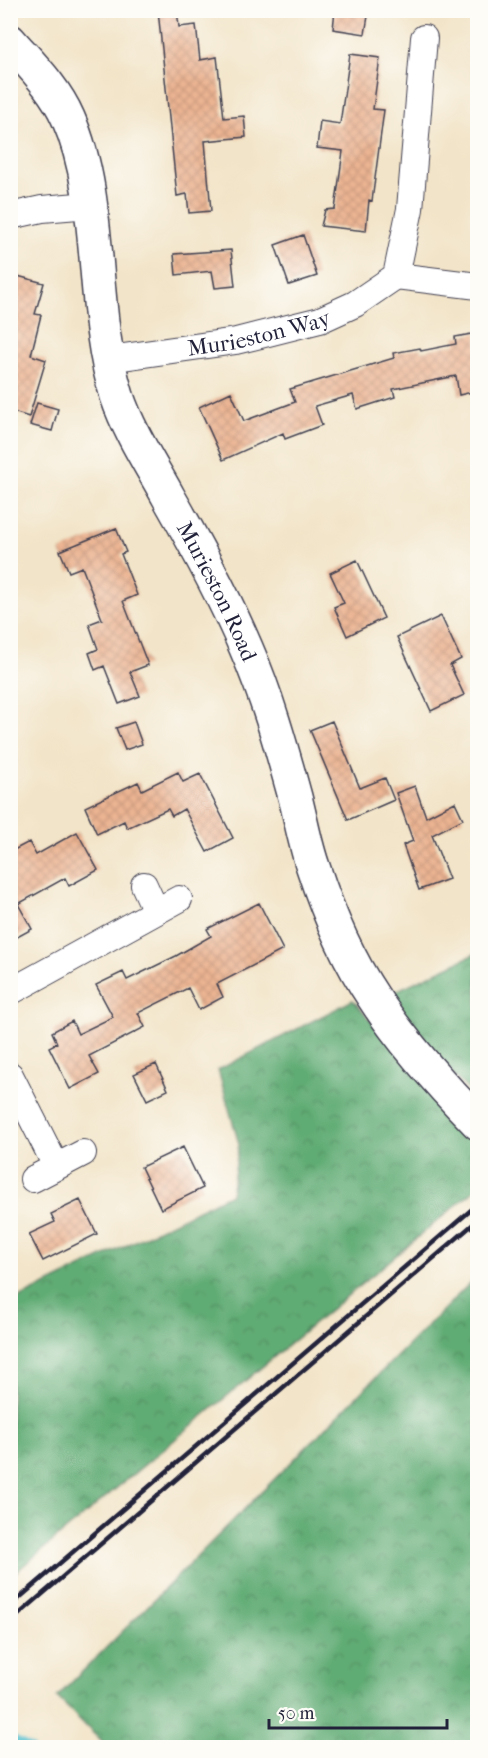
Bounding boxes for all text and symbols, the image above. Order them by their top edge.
street label: Murieston Way [186,305,336,362]
street label: Murieston Road [171,517,262,666]
scale bar [269,1692,448,1730]
text: 50 m [278,1703,315,1724]

